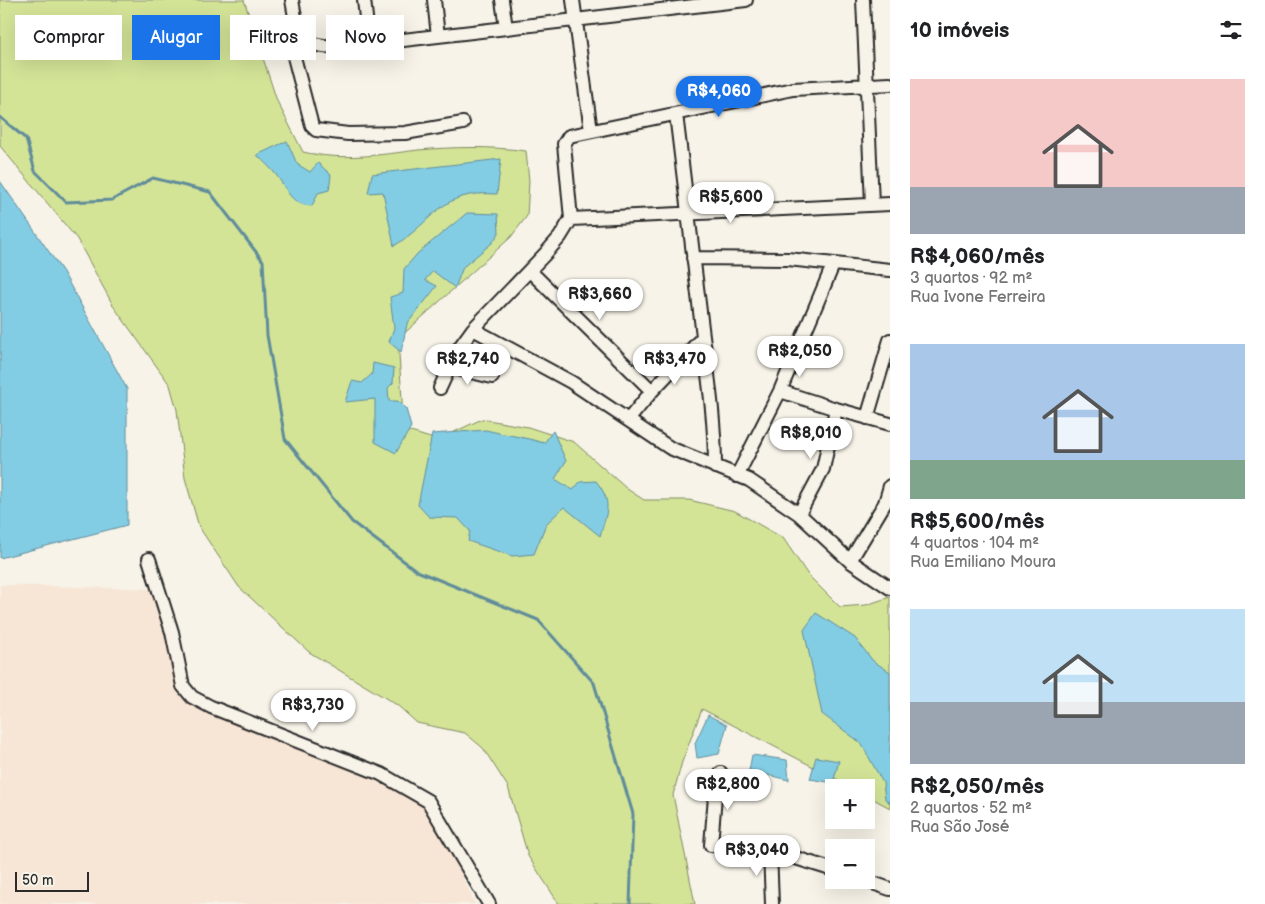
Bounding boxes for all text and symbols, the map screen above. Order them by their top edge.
chip: Comprar [15,15,122,60]
chip: Alugar [132,15,220,60]
chip: Filtros [230,15,316,60]
chip: Novo [326,15,404,60]
icon: filters [1217,16,1245,44]
text: 10 imóveis [910,18,1009,43]
pin: R$4,060 [673,76,765,118]
text: R$4,060 [687,82,751,101]
icon: home [1033,111,1123,201]
pin: R$5,600 [685,182,777,224]
text: R$5,600 [699,188,763,207]
text: R$4,060/mês [910,244,1045,269]
text: 3 quartos · 92 m² [910,269,1032,288]
pin: R$3,660 [554,278,646,321]
text: R$3,660 [568,285,632,304]
text: Rua Ivone Ferreira [910,288,1046,307]
pin: R$2,050 [754,336,846,378]
text: R$2,050 [768,342,832,361]
pin: R$2,740 [422,344,514,386]
pin: R$3,470 [629,344,721,386]
text: R$2,740 [437,350,499,369]
text: R$3,470 [644,350,706,369]
icon: home [1033,376,1123,466]
pin: R$8,010 [765,418,857,460]
text: R$8,010 [780,424,842,443]
text: R$5,600/mês [910,509,1044,534]
text: 4 quartos · 104 m² [910,534,1039,553]
text: Rua Emiliano Moura [910,553,1056,572]
icon: home [1033,641,1123,731]
pin: R$3,730 [267,690,359,732]
text: R$3,730 [282,696,344,715]
pin: R$2,800 [682,768,774,811]
text: R$2,050/mês [910,774,1044,799]
text: R$2,800 [696,775,760,794]
map controls [825,779,875,889]
button: + [825,779,875,829]
text: 2 quartos · 52 m² [910,799,1032,818]
text: Rua São José [910,818,1009,837]
pin: R$3,040 [711,834,803,877]
button: − [825,839,875,889]
text: R$3,040 [725,841,789,860]
scale bar [15,869,89,892]
text: 50 m [22,872,54,889]

